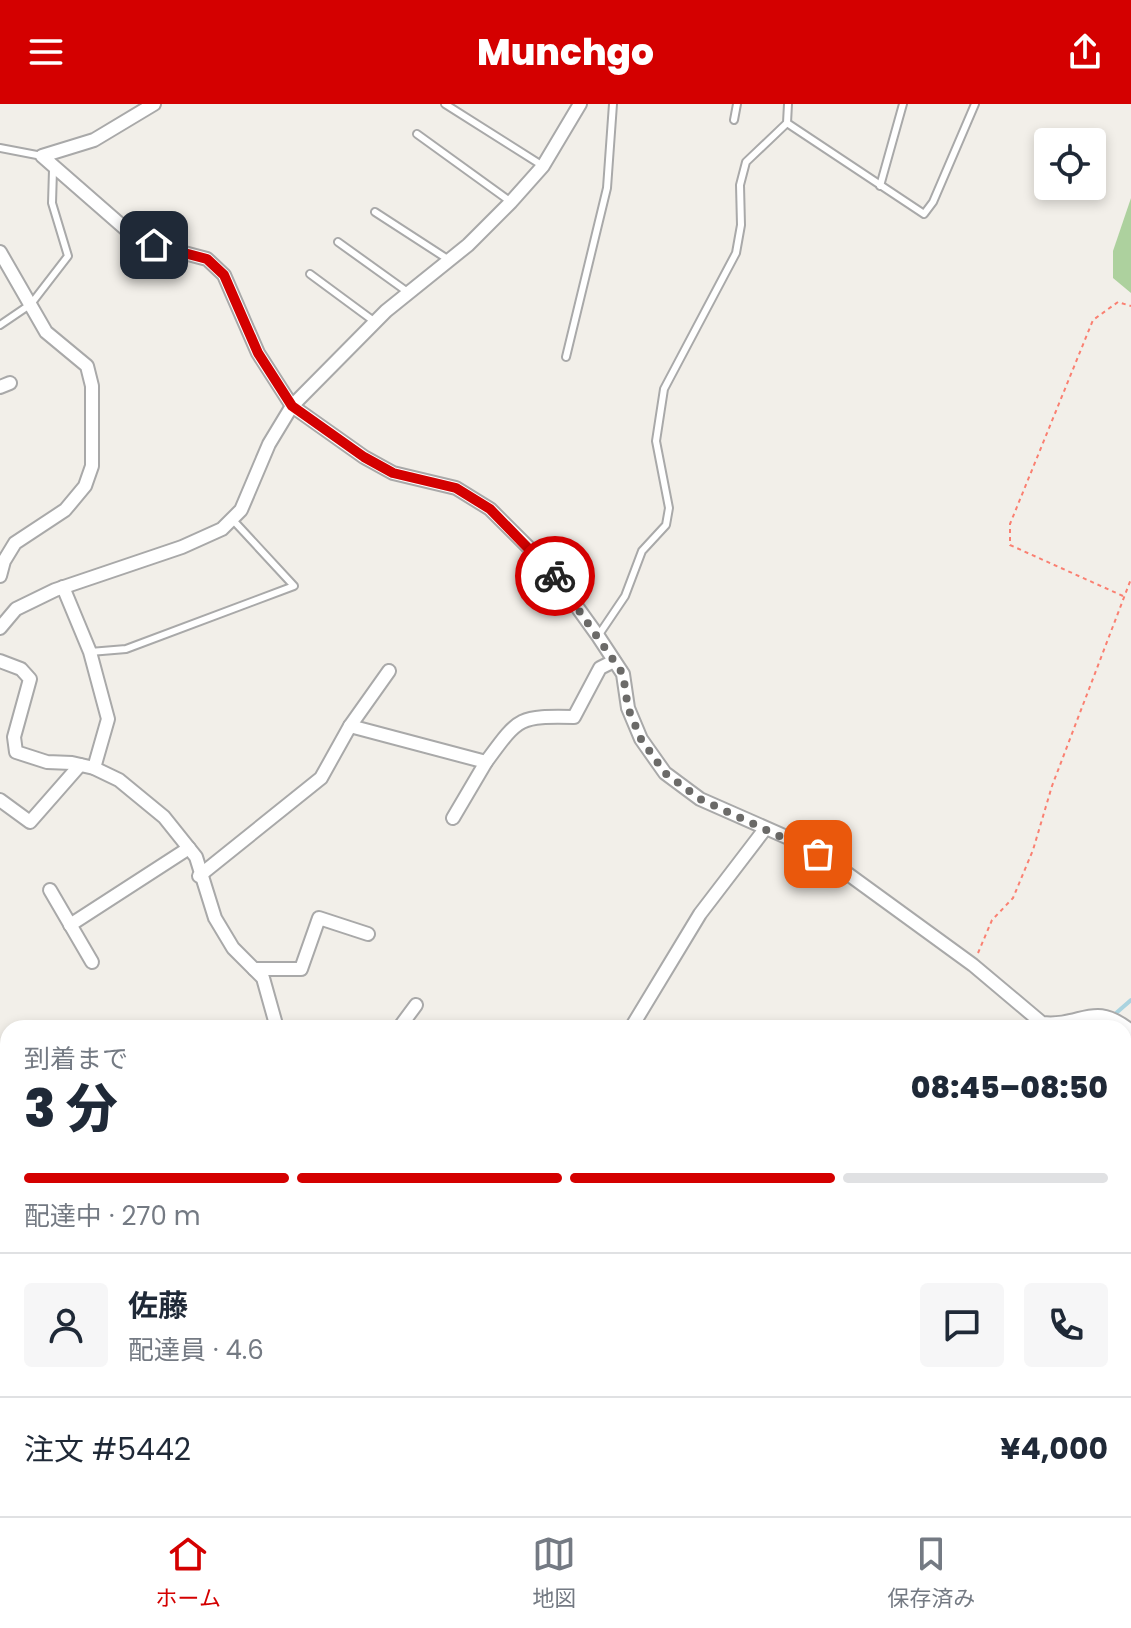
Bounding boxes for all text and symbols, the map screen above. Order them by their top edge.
text: Munchgo [477,27,654,78]
icon: menu [24,30,68,74]
icon: share [1063,30,1107,74]
map controls [1034,128,1106,200]
button: locate [1034,128,1106,200]
pin [120,211,188,279]
icon: home [132,223,176,267]
courier [515,536,595,616]
icon: bike [533,554,577,598]
pin [784,820,852,888]
icon: bag [796,832,840,876]
text: 到着まで [24,1041,128,1077]
text: 08:45–08:50 [911,1066,1108,1109]
text: 3 分 [24,1072,118,1145]
text: 配達中 · 270 m [24,1198,201,1234]
button: person [24,1283,108,1367]
button: chat [920,1283,1004,1367]
button: phone [1024,1283,1108,1367]
text: 佐藤 [128,1284,188,1327]
text: 配達員 · 4.6 [128,1332,264,1368]
text: ¥4,000 [1000,1427,1108,1470]
text: 注文 #5442 [24,1428,191,1471]
tab: ホーム [156,1532,221,1615]
tab: 地図 [532,1532,576,1615]
tab: 保存済み [887,1532,975,1615]

